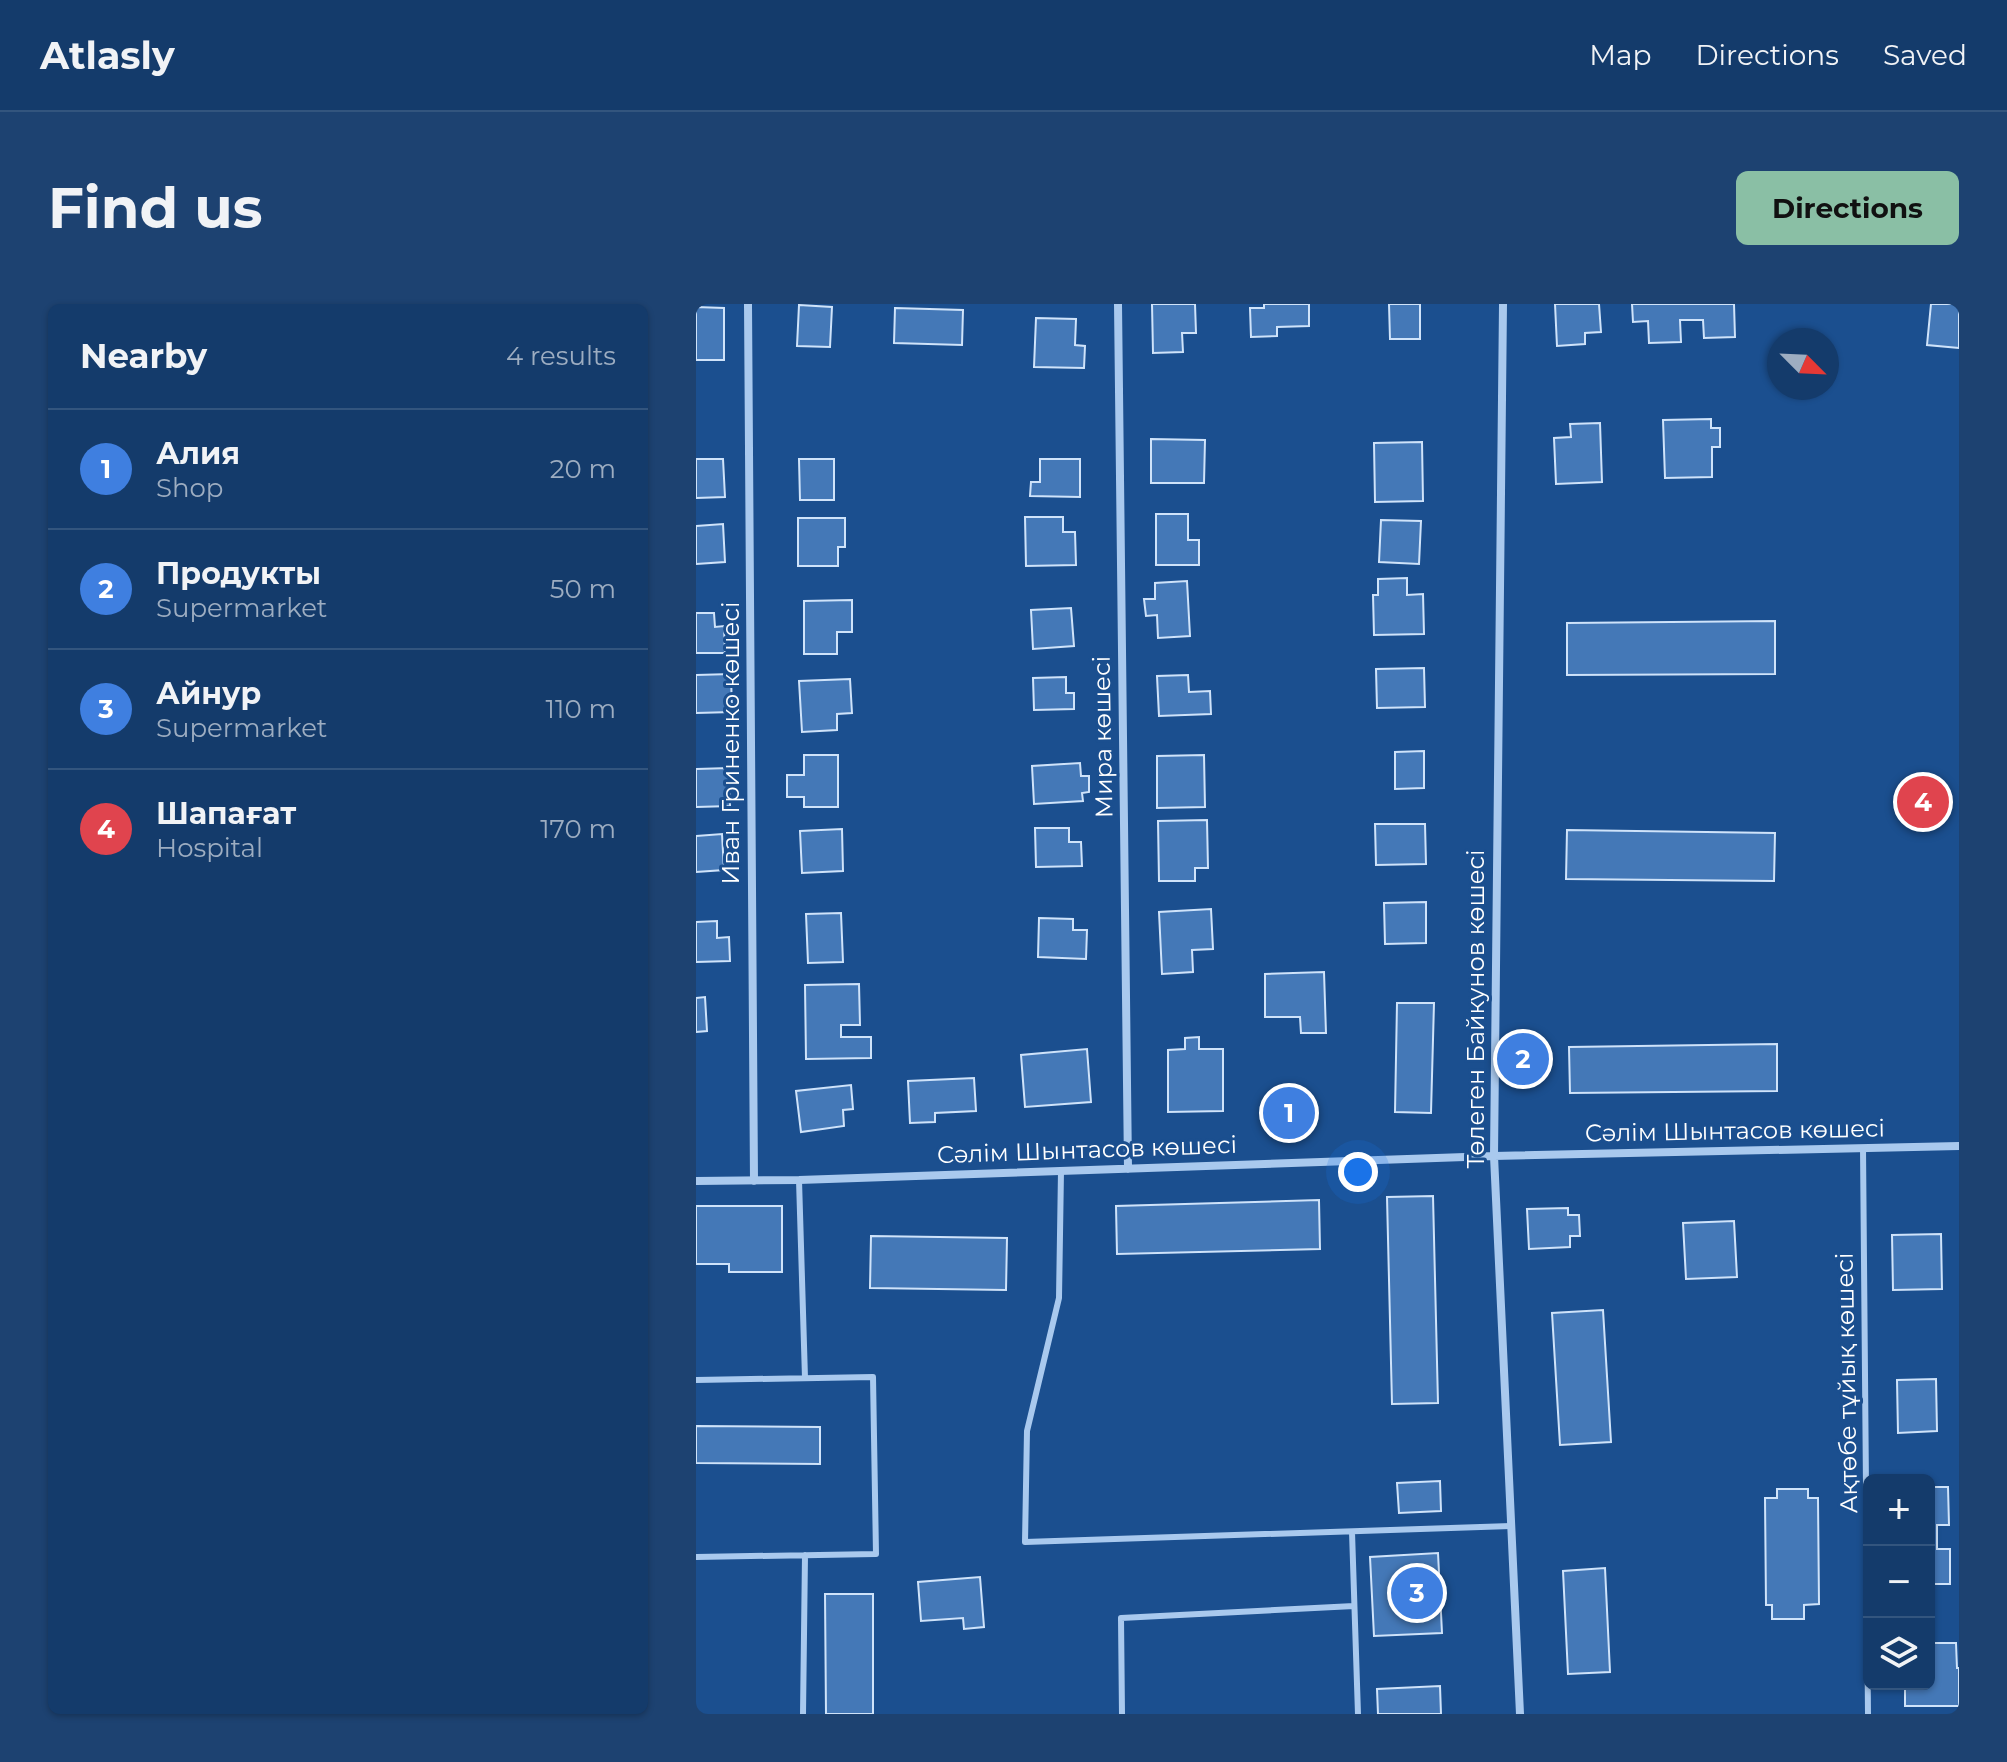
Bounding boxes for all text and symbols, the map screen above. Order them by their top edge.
text: Atlasly [40,32,175,79]
text: Map [1589,38,1651,72]
text: Directions [1695,38,1839,72]
text: Saved [1883,38,1967,72]
button: Directions [1736,171,1959,245]
text: Find us [48,174,262,242]
north arrow [1767,328,1839,400]
text: Nearby [80,335,207,377]
text: 4 results [506,340,616,372]
text: Алия [156,435,240,472]
text: 1 [101,453,111,485]
text: 20 m [550,453,616,485]
text: Shop [156,472,224,504]
text: Продукты [156,555,321,592]
text: 2 [98,573,114,605]
text: 50 m [550,573,616,605]
text: Supermarket [156,592,327,624]
street label: Иван Гриненко көшесі [716,602,745,884]
street label: Мира көшесі [1087,656,1118,818]
text: Айнур [156,675,261,712]
text: 3 [98,693,114,725]
text: 110 m [546,693,616,725]
text: Supermarket [156,712,327,744]
pin: 4 [1897,772,1949,832]
text: Шапағат [156,795,296,832]
text: 4 [97,813,115,845]
text: 170 m [540,813,616,845]
text: Hospital [156,832,263,864]
street label: Төлеген Байкунов көшесі [1461,849,1490,1169]
pin: 2 [1497,1029,1549,1089]
pin: 1 [1263,1083,1315,1143]
street label: Сәлім Шынтасов көшесі [1585,1113,1885,1148]
street label: Сәлім Шынтасов көшесі [937,1130,1237,1169]
your location [1338,1152,1378,1192]
street label: Ақтөбе тұйық көшесі [1830,1252,1863,1514]
map controls [1863,1474,1935,1690]
button: + [1863,1474,1935,1546]
button: − [1863,1546,1935,1618]
pin: 3 [1391,1563,1443,1623]
button: layers [1863,1618,1935,1690]

